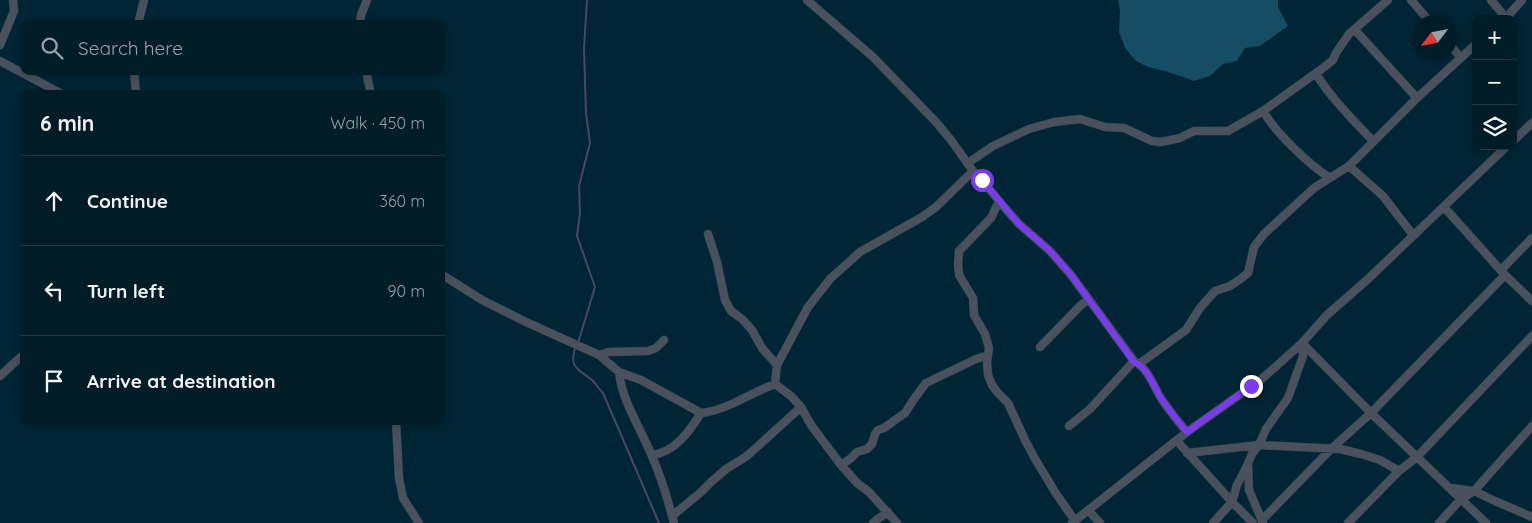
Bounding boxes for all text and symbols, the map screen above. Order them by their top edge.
north arrow [1412,15,1457,60]
map controls [1472,15,1517,150]
button: + [1472,15,1517,60]
search box [20,20,445,75]
icon: search [38,34,66,62]
text: Search here [78,36,183,60]
button: − [1472,60,1517,105]
button: layers [1472,105,1517,150]
text: 6 min [40,110,94,136]
text: Walk · 450 m [330,113,425,133]
route start [971,169,994,192]
icon: ahead [40,187,68,215]
text: Continue [87,189,168,213]
text: 360 m [380,191,425,211]
icon: left [40,277,68,305]
text: Turn left [87,279,165,303]
text: 90 m [388,281,425,301]
icon: arrive [40,367,68,395]
text: Arrive at destination [87,369,276,393]
route end [1240,375,1263,398]

